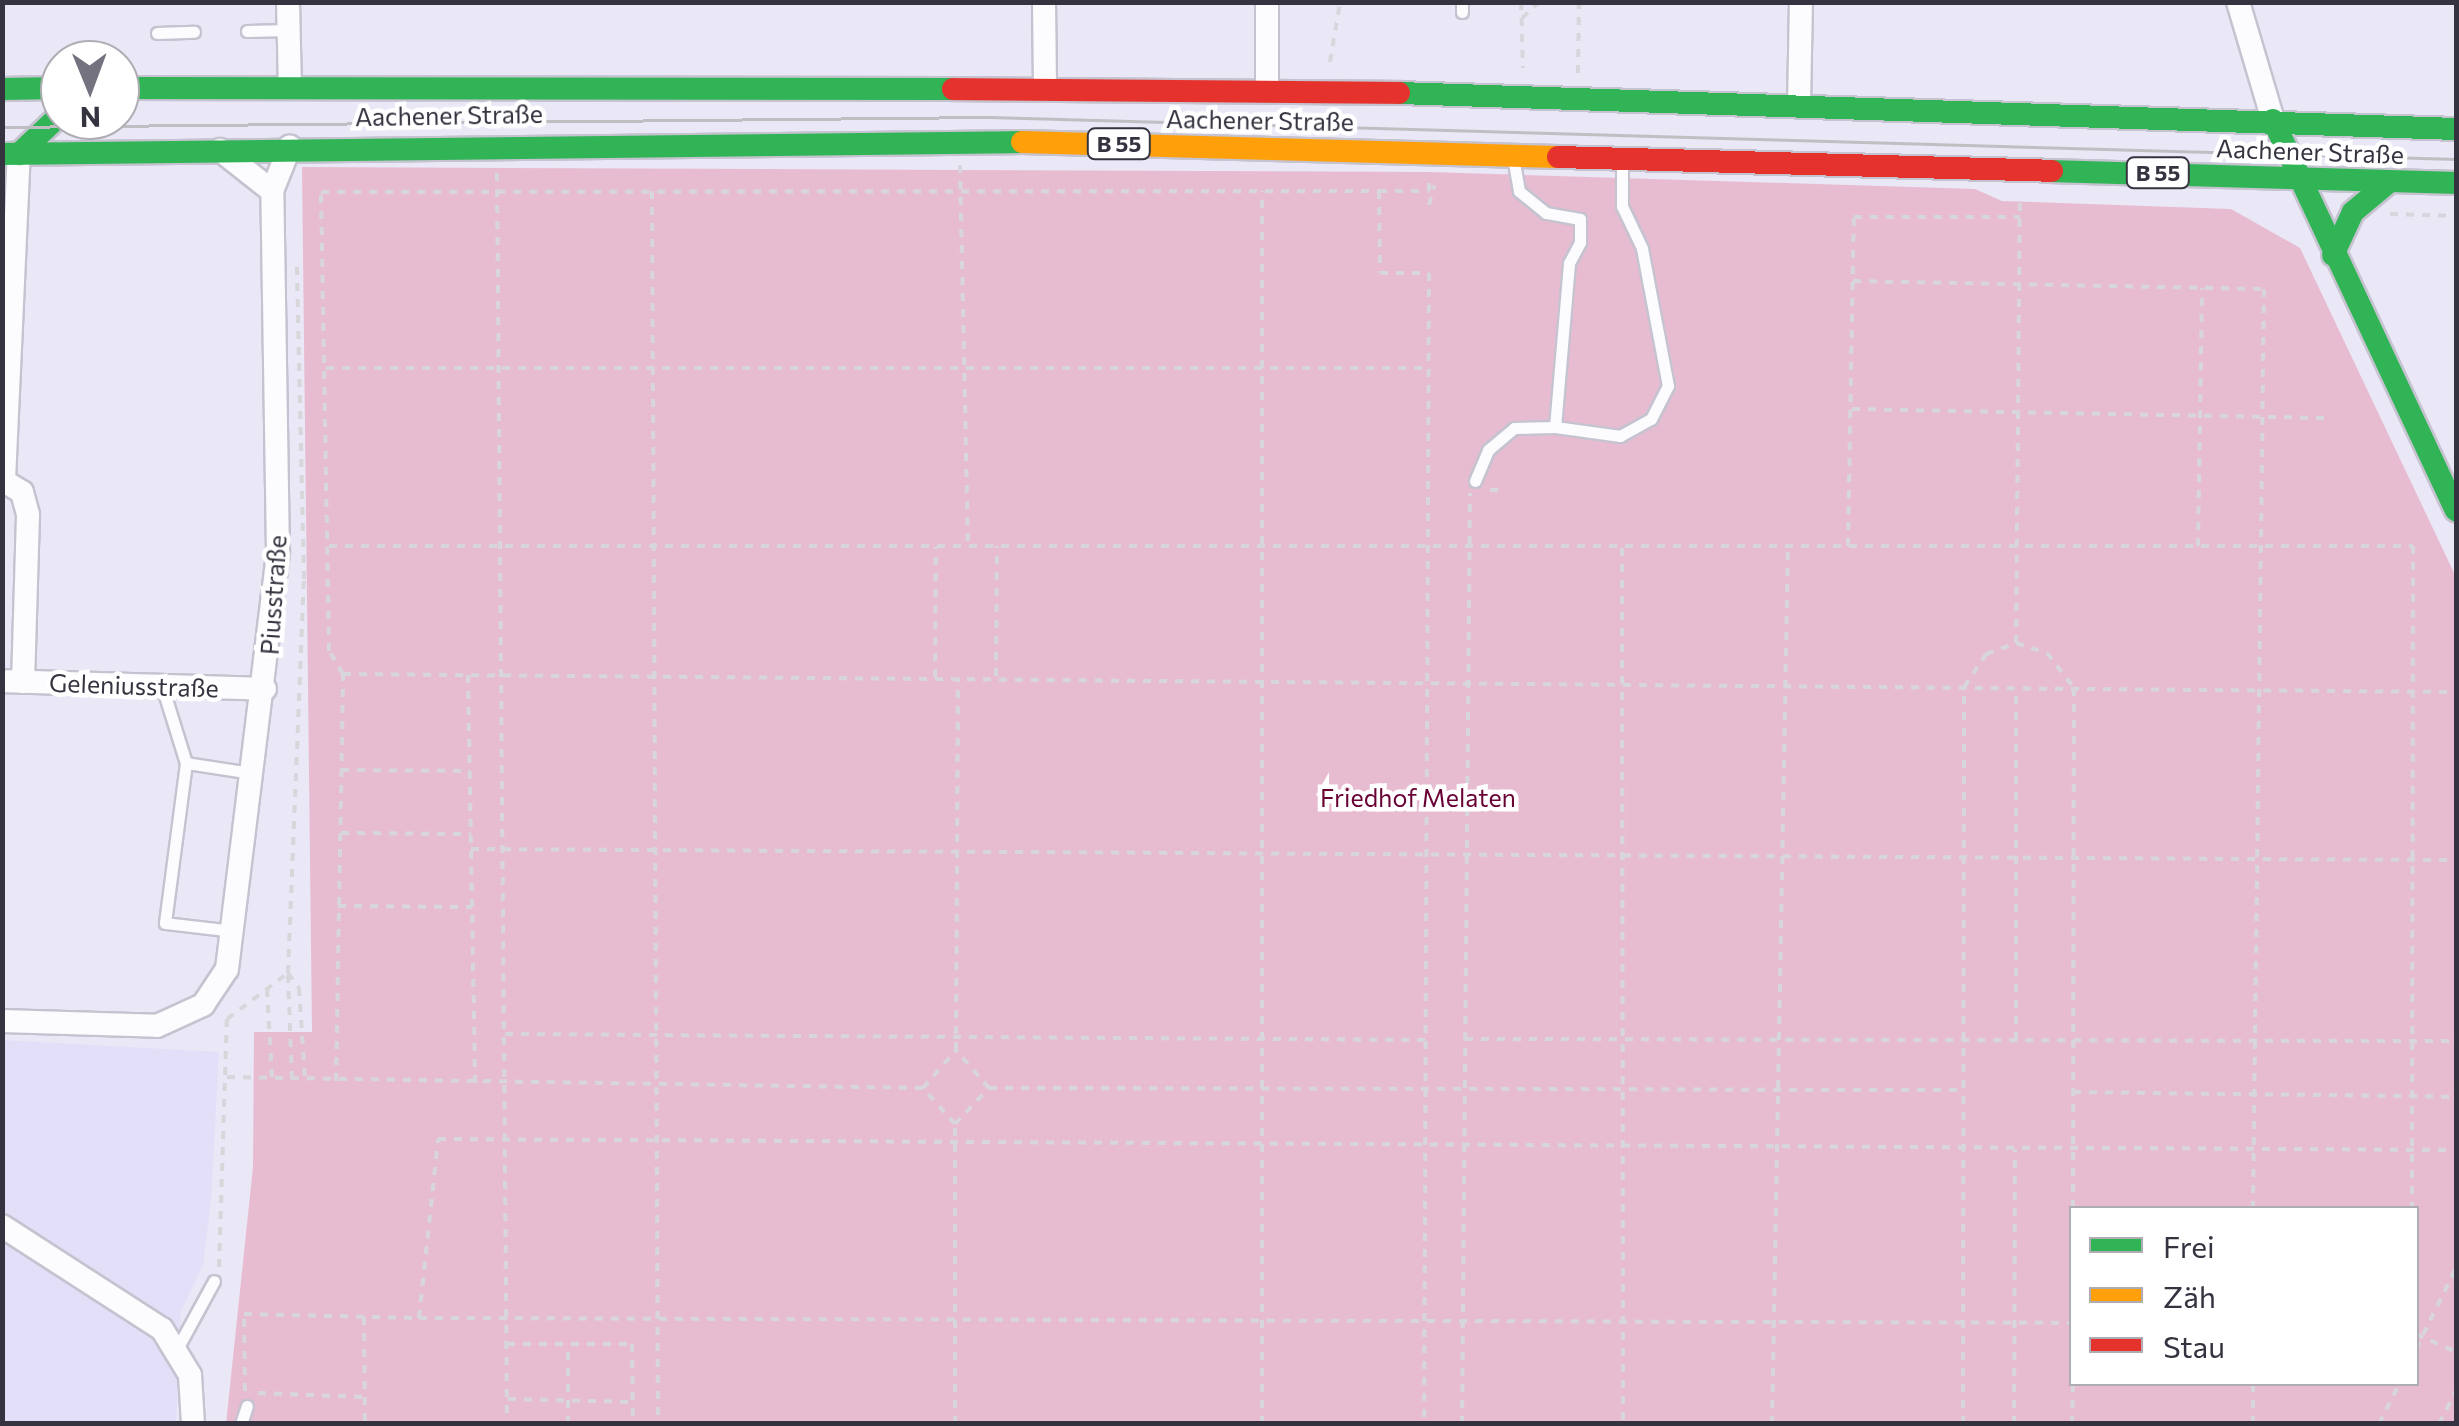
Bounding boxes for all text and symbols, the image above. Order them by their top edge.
north arrow [40,40,140,140]
street label: Aachener Straße [355,98,543,132]
text: N [80,101,101,135]
street label: Aachener Straße [1166,103,1354,137]
road number: B 55 [1086,127,1152,161]
street label: Aachener Straße [2216,133,2404,169]
road number: B 55 [2126,156,2190,190]
street label: Piusstraße [254,534,292,656]
street label: Geleniusstraße [49,667,219,703]
park label: Friedhof Melaten [1320,782,1516,812]
legend [2069,1206,2419,1386]
text: Frei [2163,1227,2215,1264]
text: Zäh [2163,1277,2216,1314]
text: Stau [2163,1327,2225,1364]

